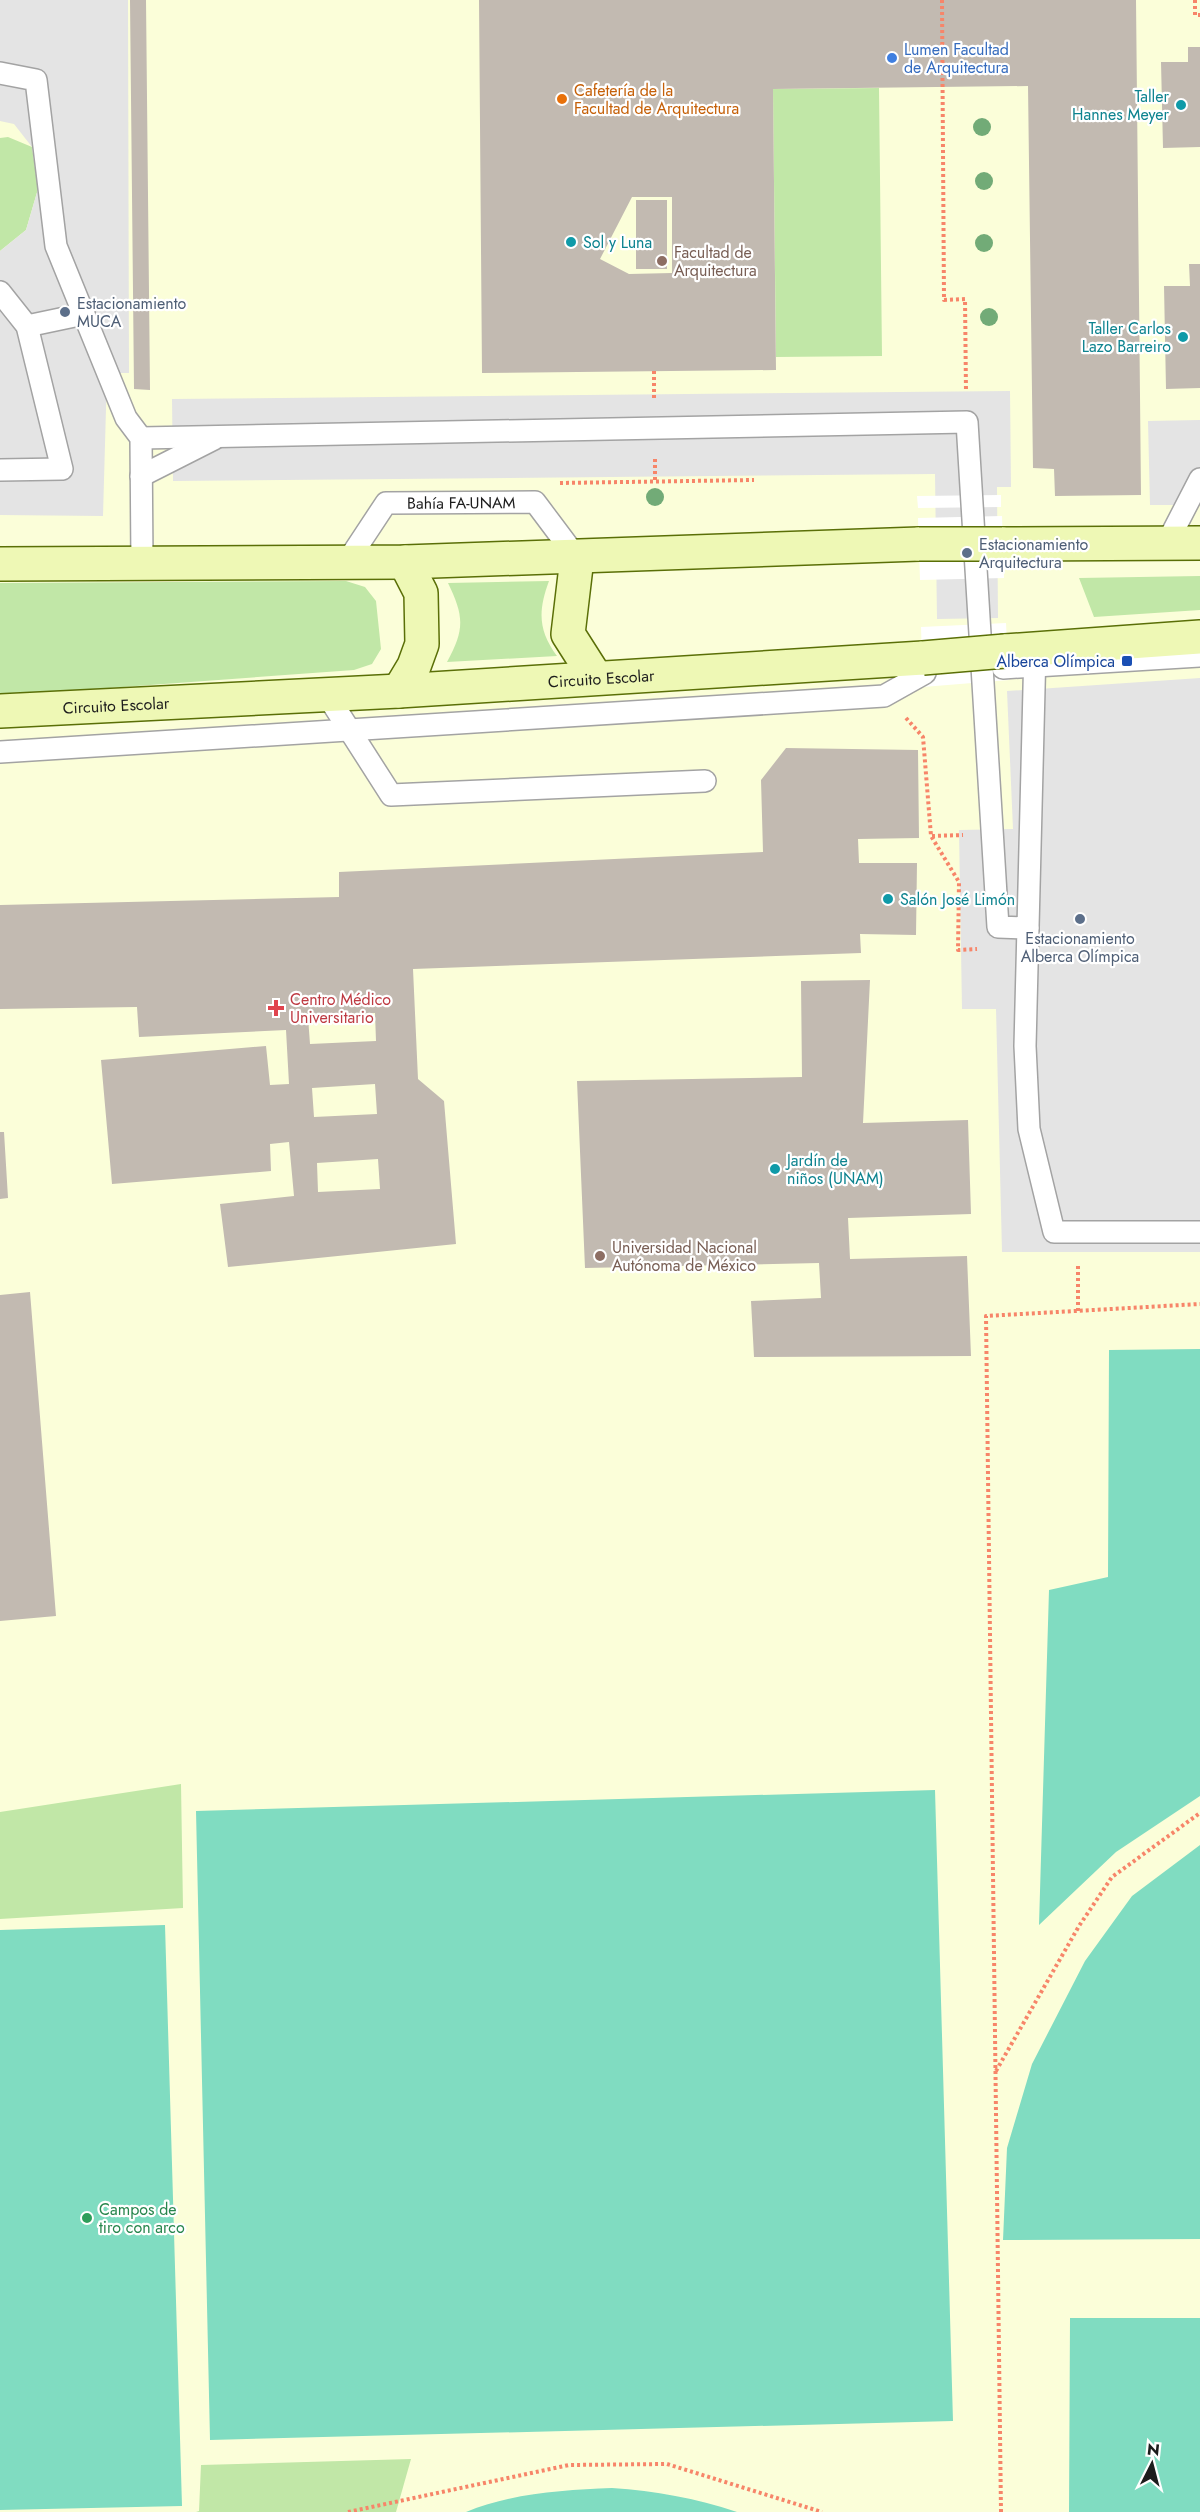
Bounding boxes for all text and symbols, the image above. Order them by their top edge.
place label: Lumen Facultad de Arquitectura [904,38,1009,79]
marker: Lumen Facultad de Arquitectura [885,51,899,65]
place label: Cafetería de la Facultad de Arquitectura [574,79,739,120]
place label: Taller Hannes Meyer [1072,85,1170,126]
marker: Cafetería de la Facultad de Arquitectura [555,92,569,106]
marker: Taller Hannes Meyer [1174,98,1188,112]
place label: Sol y Luna [583,231,652,254]
marker: Sol y Luna [564,235,578,249]
place label: Facultad de Arquitectura [674,241,757,282]
marker: Facultad de Arquitectura [655,254,669,268]
place label: Estacionamiento MUCA [77,292,187,333]
marker: Estacionamiento MUCA [58,305,72,319]
place label: Taller Carlos Lazo Barreiro [1082,317,1171,358]
marker: Taller Carlos Lazo Barreiro [1176,330,1190,344]
street label: Bahía FA-UNAM [407,491,516,514]
place label: Estacionamiento Arquitectura [979,533,1089,574]
marker: Estacionamiento Arquitectura [960,546,974,560]
place label: Alberca Olímpica [996,650,1115,673]
marker: Alberca Olímpica [1120,654,1134,668]
street label: Circuito Escolar [547,663,656,693]
street label: Circuito Escolar [62,691,170,719]
place label: Salón José Limón [900,888,1015,911]
marker: Salón José Limón [881,892,895,906]
marker: Estacionamiento Alberca Olímpica [1073,912,1087,926]
place label: Estacionamiento Alberca Olímpica [1021,927,1139,968]
place label: Centro Médico Universitario [290,988,391,1029]
marker: Centro Médico Universitario [267,999,285,1017]
place label: Jardín de niños (UNAM) [785,1149,884,1190]
marker: Jardín de niños (UNAM) [768,1162,782,1176]
place label: Universidad Nacional Autónoma de México [612,1236,757,1277]
marker: Universidad Nacional Autónoma de México [593,1249,607,1263]
place label: Campos de tiro con arco [99,2198,185,2239]
marker: Campos de tiro con arco [80,2211,94,2225]
north arrow [1122,2434,1182,2494]
text: N [1146,2437,1161,2462]

